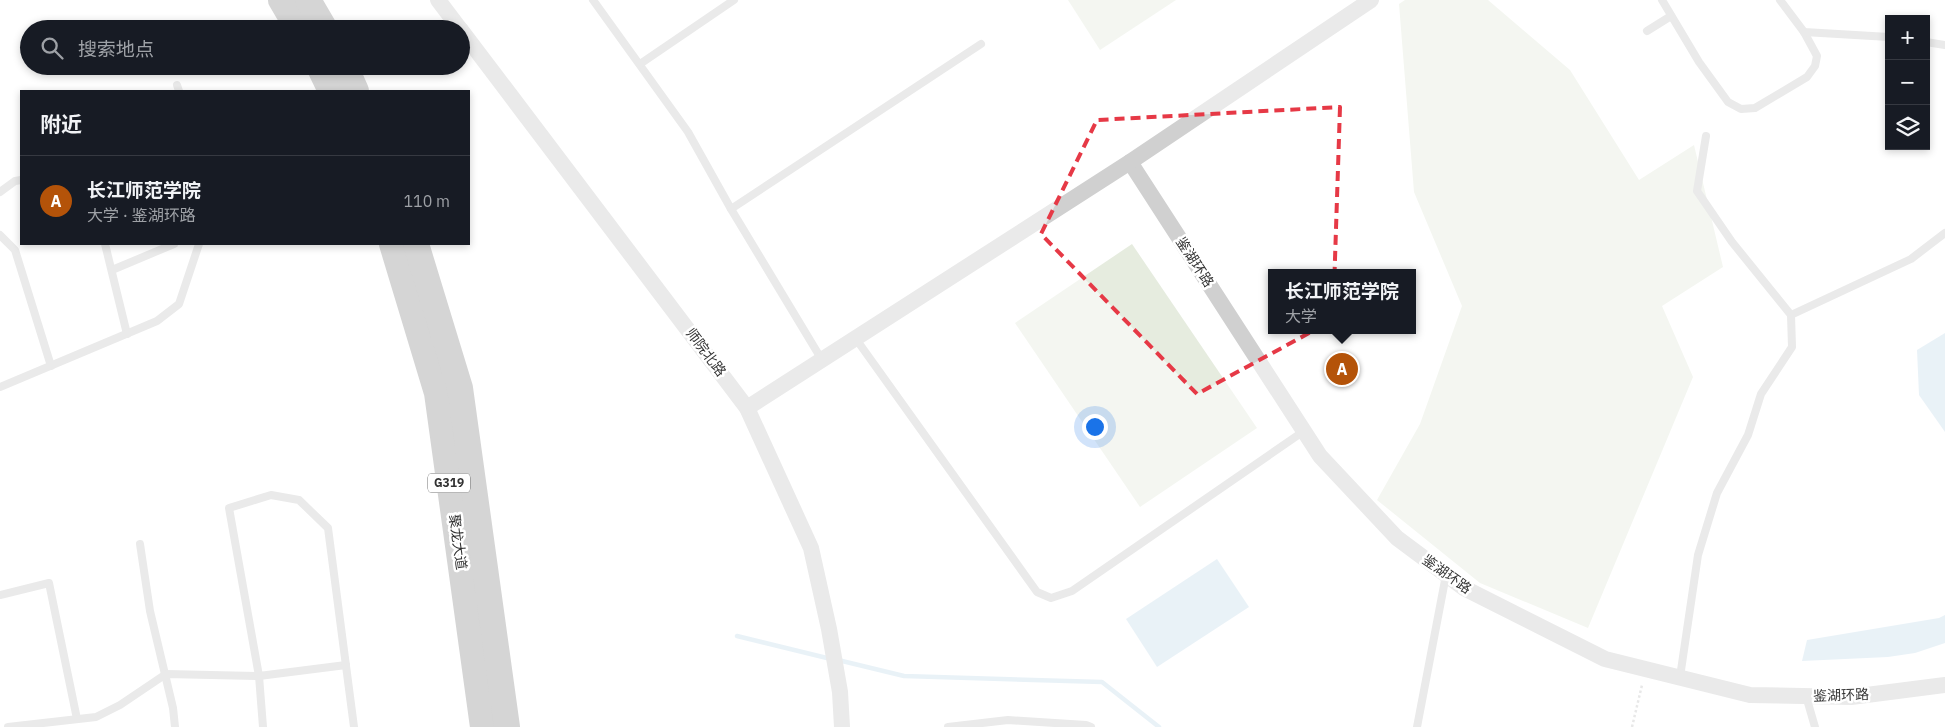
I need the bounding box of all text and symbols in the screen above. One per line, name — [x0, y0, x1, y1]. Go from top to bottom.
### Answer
map controls — [1885, 15, 1930, 150]
button: + — [1885, 15, 1930, 60]
search box — [20, 20, 470, 75]
icon: search — [38, 34, 66, 62]
text: 搜索地点 — [78, 37, 154, 61]
button: − — [1885, 60, 1930, 105]
button: layers — [1885, 105, 1930, 150]
text: 附近 — [40, 110, 82, 138]
text: 长江师范学院 — [87, 178, 201, 202]
text: A — [51, 191, 61, 211]
text: 110 m — [403, 191, 450, 211]
text: 大学 · 鉴湖环路 — [87, 205, 196, 225]
street label: 鉴湖环路 — [1172, 234, 1218, 290]
popup — [1268, 269, 1416, 334]
text: 长江师范学院 — [1285, 279, 1399, 303]
text: 大学 — [1285, 306, 1317, 326]
street label: 师院北路 — [682, 324, 730, 380]
pin: A — [1326, 350, 1358, 388]
your location — [1082, 414, 1108, 440]
road number: G319 — [428, 473, 470, 492]
street label: 聚龙大道 — [445, 513, 471, 571]
street label: 鉴湖环路 — [1419, 551, 1475, 597]
street label: 鉴湖环路 — [1813, 685, 1869, 705]

